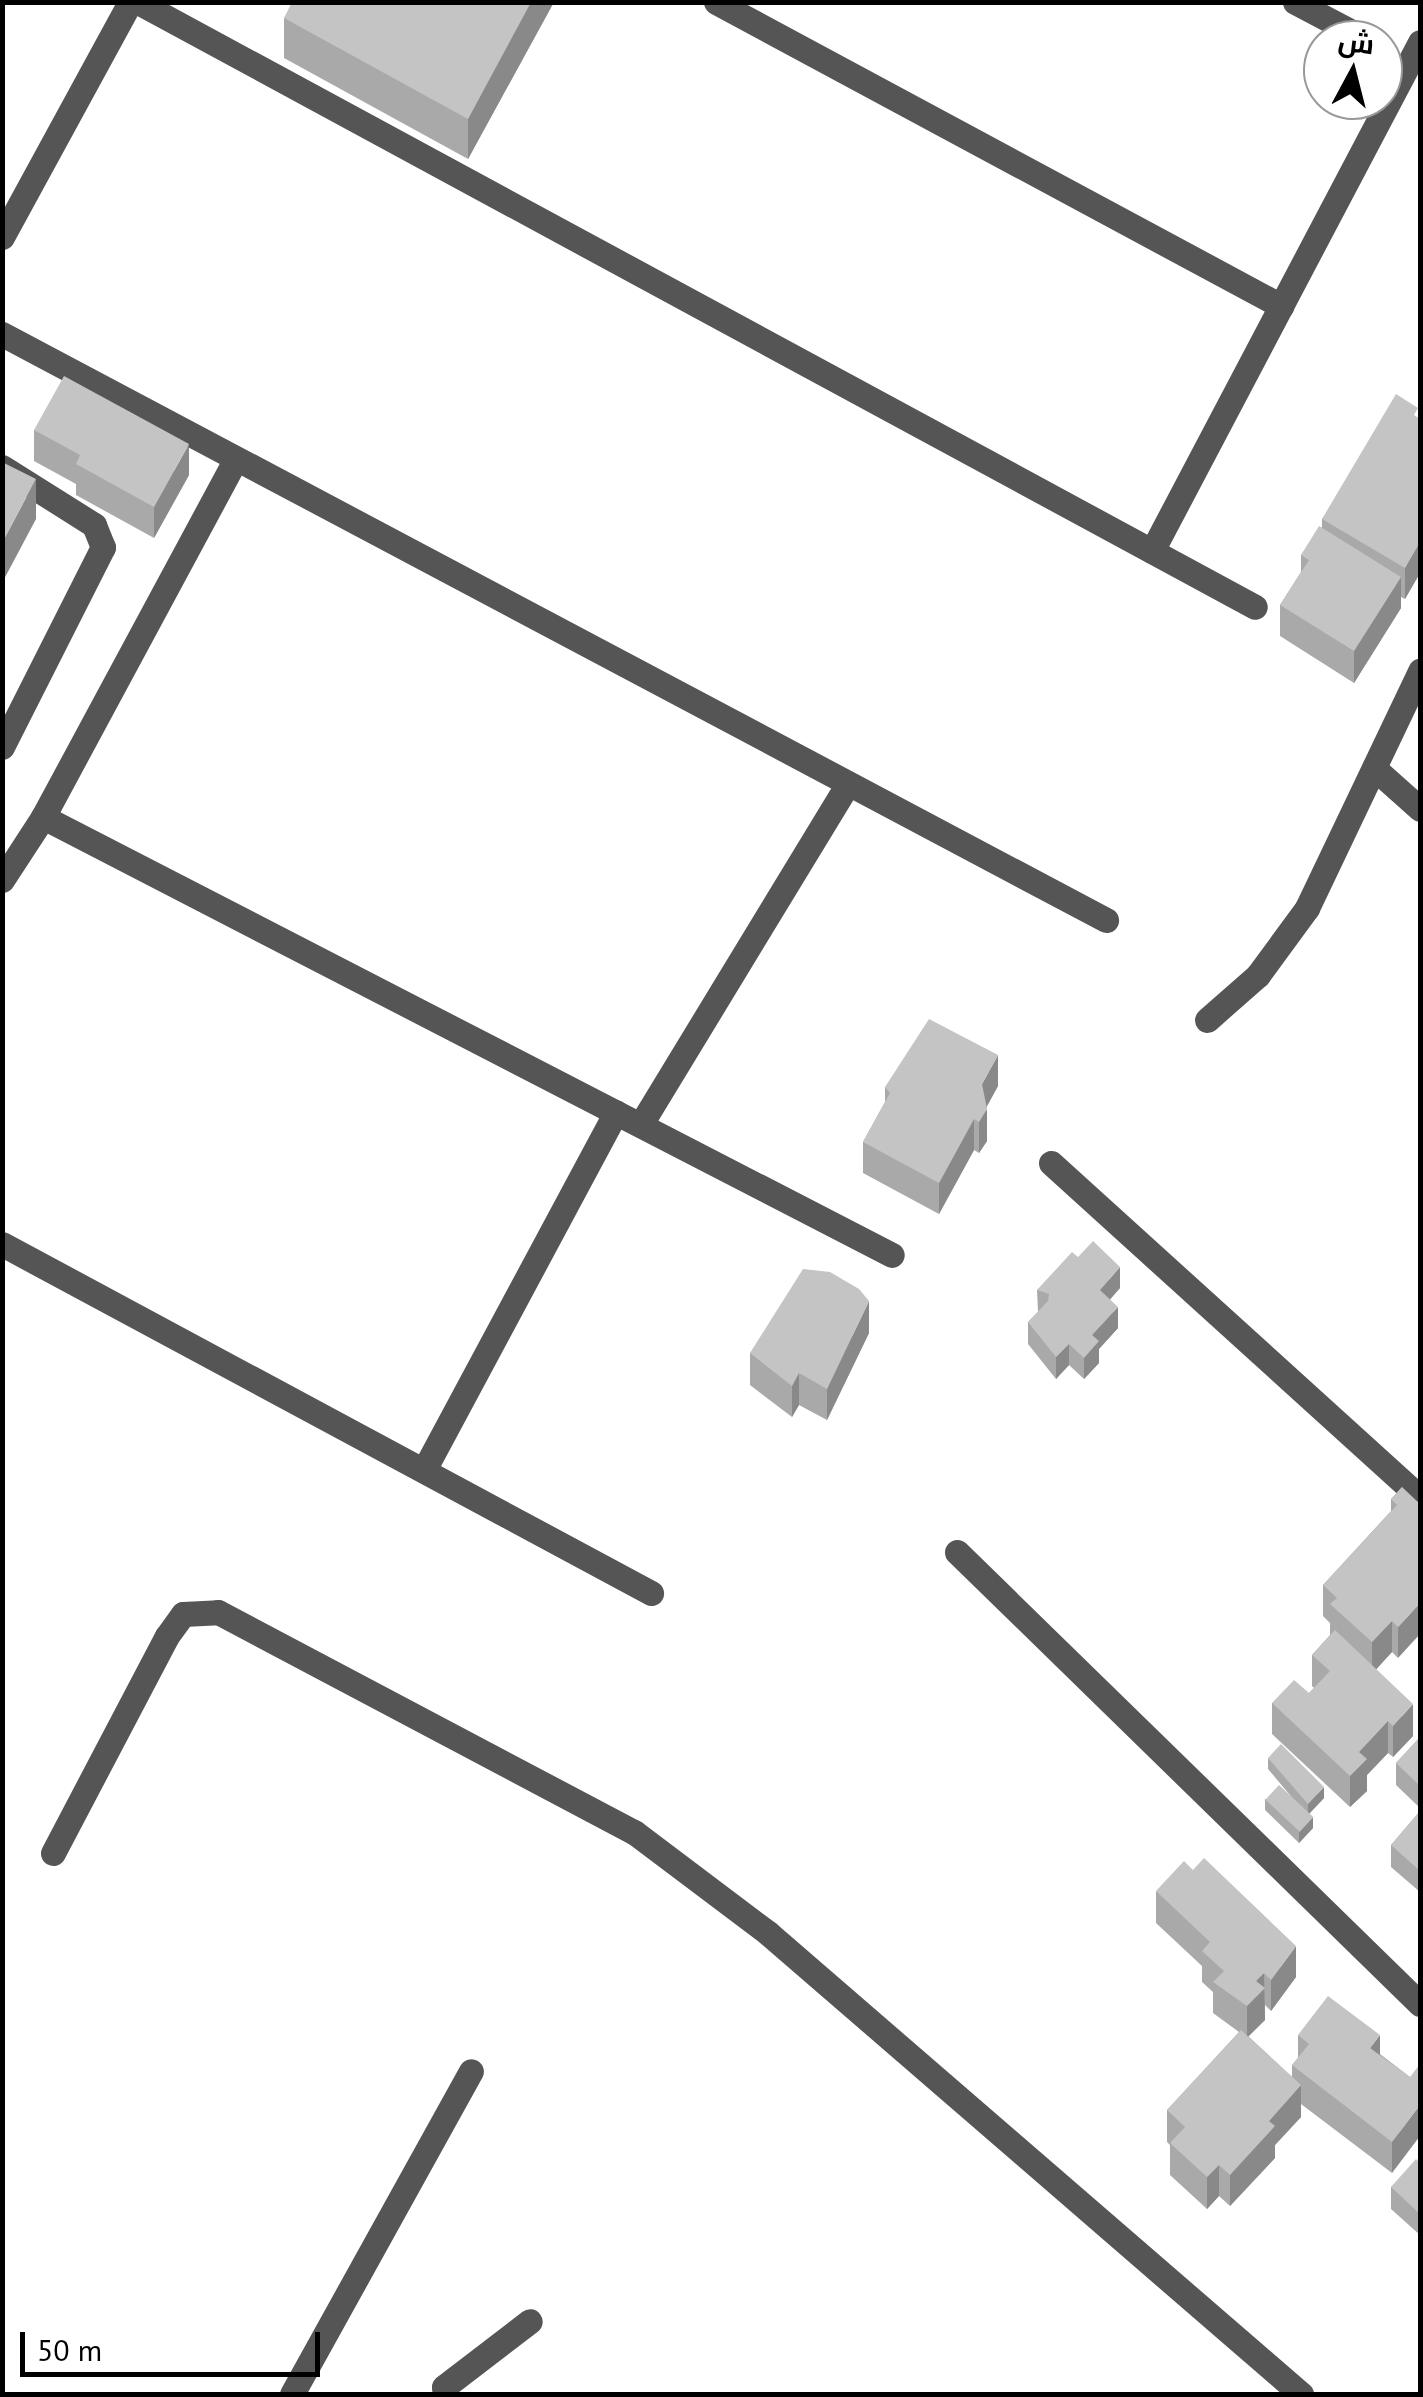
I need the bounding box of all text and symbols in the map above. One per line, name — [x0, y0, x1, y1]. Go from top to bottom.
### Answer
north arrow — [1303, 20, 1403, 120]
text: ش — [1336, 21, 1377, 62]
scale bar — [25, 2312, 325, 2374]
text: 50 m — [37, 2330, 102, 2369]

